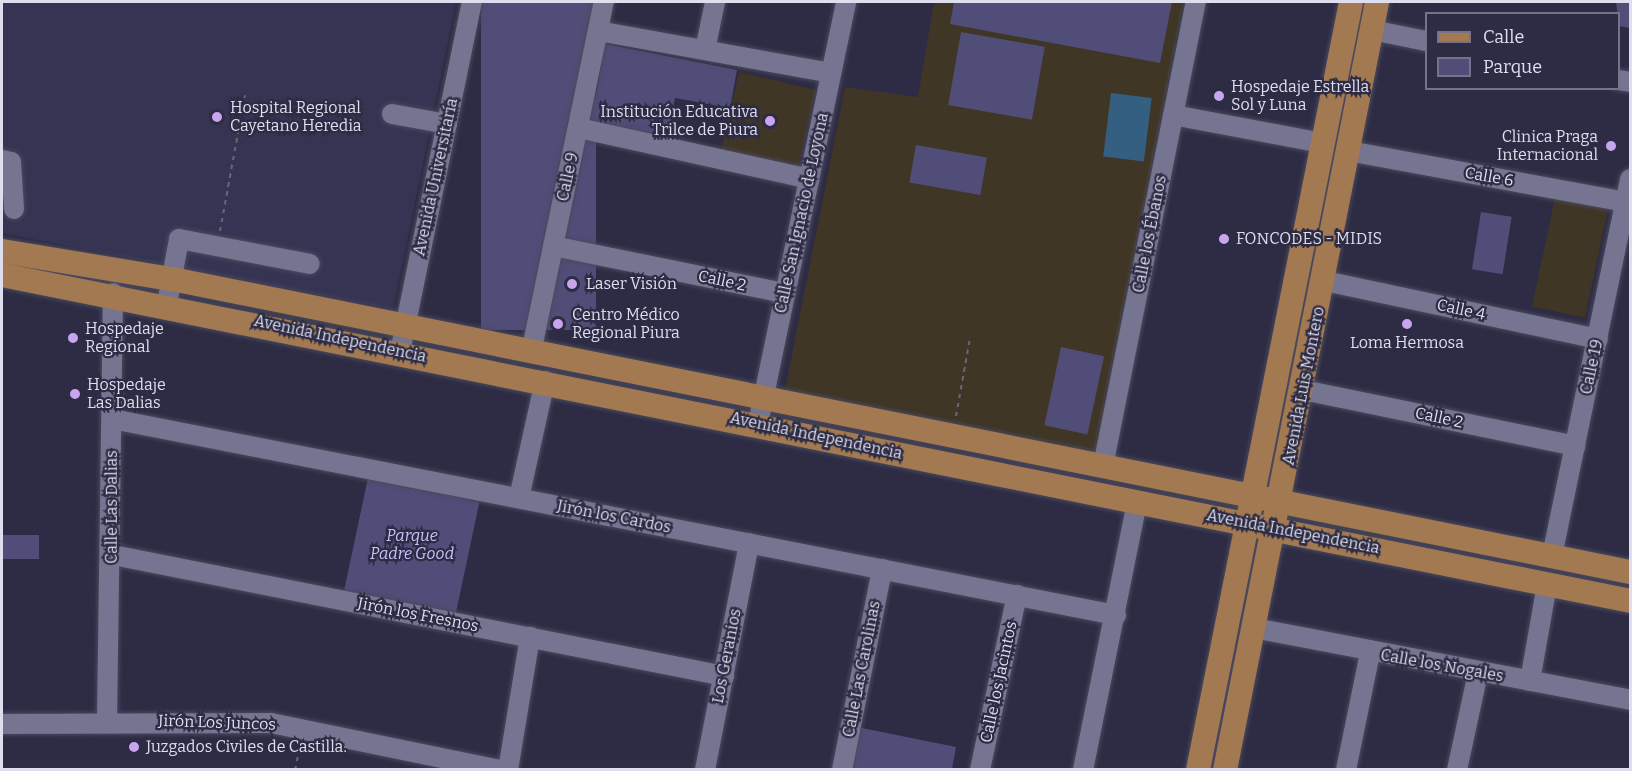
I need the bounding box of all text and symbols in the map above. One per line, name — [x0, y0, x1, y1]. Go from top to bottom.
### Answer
legend — [1425, 12, 1620, 90]
text: Calle — [1483, 26, 1524, 48]
text: Parque — [1483, 56, 1542, 78]
place label: Hospedaje Estrella Sol y Luna — [1231, 77, 1369, 115]
marker: Hospedaje Estrella Sol y Luna — [1212, 89, 1226, 103]
street label: Avenida Universitaría — [410, 96, 462, 258]
place label: Hospital Regional Cayetano Heredia — [230, 98, 362, 136]
place label: Institución Educativa Trilce de Piura — [600, 102, 758, 140]
marker: Hospital Regional Cayetano Heredia — [208, 108, 226, 126]
street label: Calle San Ignacio de Loyona — [771, 111, 833, 315]
marker: Institución Educativa Trilce de Piura — [763, 114, 777, 128]
place label: Clinica Praga Internacional — [1497, 127, 1598, 165]
marker: Clinica Praga Internacional — [1602, 137, 1620, 155]
street label: Calle 9 — [553, 151, 583, 203]
street label: Calle 6 — [1463, 163, 1515, 191]
street label: Calle los Ébanos — [1129, 174, 1171, 294]
place label: FONCODES - MIDIS — [1236, 229, 1382, 249]
marker: FONCODES - MIDIS — [1217, 232, 1231, 246]
street label: Calle 2 — [696, 267, 748, 295]
place label: Laser Visión — [586, 274, 677, 294]
marker: Laser Visión — [563, 275, 581, 293]
street label: Calle 4 — [1435, 295, 1487, 325]
place label: Centro Médico Regional Piura — [572, 305, 680, 343]
street label: Avenida Luis Montero — [1279, 305, 1329, 467]
street label: Avenida Independencia — [252, 311, 428, 367]
marker: Centro Médico Regional Piura — [549, 315, 567, 333]
marker: Loma Hermosa — [1400, 317, 1414, 331]
place label: Hospedaje Regional — [85, 319, 164, 357]
marker: Hospedaje Regional — [66, 331, 80, 345]
place label: Loma Hermosa — [1350, 333, 1464, 353]
street label: Calle 19 — [1577, 338, 1607, 396]
place label: Hospedaje Las Dalias — [87, 375, 166, 413]
marker: Hospedaje Las Dalias — [68, 387, 82, 401]
street label: Calle 2 — [1413, 404, 1465, 432]
street label: Avenida Independencia — [728, 408, 904, 464]
street label: Calle Las Dalias — [102, 450, 122, 564]
street label: Jirón los Cardos — [555, 497, 673, 537]
street label: Avenida Independencia — [1205, 506, 1381, 558]
park label: Parque Padre Good — [370, 526, 454, 564]
street label: Jirón los Fresnos — [356, 594, 480, 636]
street label: Calle Las Carolinas — [839, 599, 885, 739]
street label: Los Geranios — [708, 607, 746, 705]
street label: Calle los Jacintos — [977, 620, 1021, 744]
street label: Calle los Nogales — [1379, 646, 1505, 686]
street label: Jirón Los Juncos — [158, 711, 276, 735]
place label: Juzgados Civiles de Castilla. — [146, 737, 347, 757]
marker: Juzgados Civiles de Castilla. — [127, 740, 141, 754]

